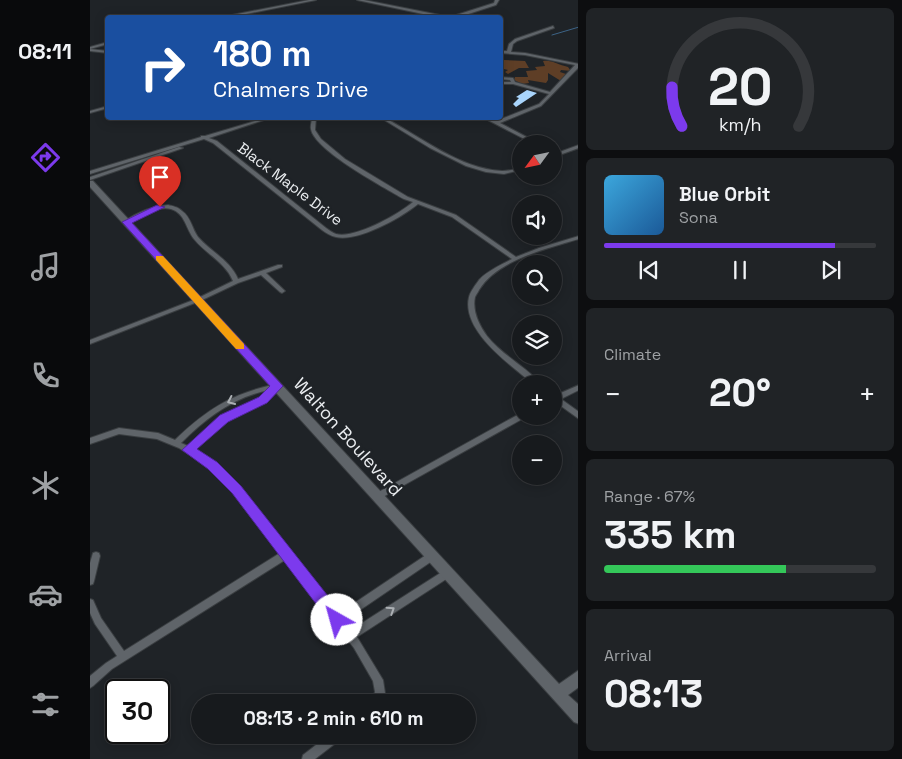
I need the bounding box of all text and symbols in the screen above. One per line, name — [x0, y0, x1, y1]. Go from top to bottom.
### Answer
text: 180 m — [213, 32, 311, 76]
icon: right — [130, 35, 195, 100]
text: 08:11 — [18, 37, 72, 65]
text: 20 — [708, 54, 772, 120]
text: Chalmers Drive — [213, 75, 369, 103]
text: km/h — [719, 113, 761, 136]
north arrow — [512, 135, 562, 185]
map controls — [512, 135, 562, 485]
street label: Black Maple Drive — [234, 138, 347, 229]
icon: directions — [28, 140, 63, 175]
pin — [139, 156, 181, 207]
icon: arrive — [146, 163, 174, 191]
text: Blue Orbit — [679, 182, 770, 207]
button: sound — [512, 195, 562, 245]
text: Sona — [679, 207, 718, 228]
icon: music — [28, 249, 63, 284]
button: search — [512, 255, 562, 305]
icon: previous — [635, 256, 663, 284]
icon: pause — [726, 256, 754, 284]
icon: next — [817, 256, 845, 284]
button: layers — [512, 315, 562, 365]
text: Climate — [604, 344, 661, 365]
icon: phone — [28, 358, 63, 393]
text: 20° — [709, 369, 771, 417]
street label: Walton Boulevard — [289, 373, 408, 501]
button: + — [512, 375, 562, 425]
text: − — [604, 376, 621, 412]
text: + — [859, 376, 876, 412]
one-way arrow — [227, 394, 236, 405]
button: − — [512, 435, 562, 485]
icon: climate — [28, 468, 63, 503]
text: Range · 67% — [604, 486, 695, 507]
text: 335 km — [604, 511, 737, 559]
icon: car — [28, 577, 63, 612]
position arrow — [310, 593, 362, 645]
one-way arrow — [385, 607, 394, 616]
text: Arrival — [604, 645, 652, 666]
text: 08:13 — [604, 670, 703, 718]
speed limit sign: 30 — [105, 679, 170, 744]
icon: filters — [28, 687, 63, 722]
text: 08:13 · 2 min · 610 m — [244, 706, 423, 731]

